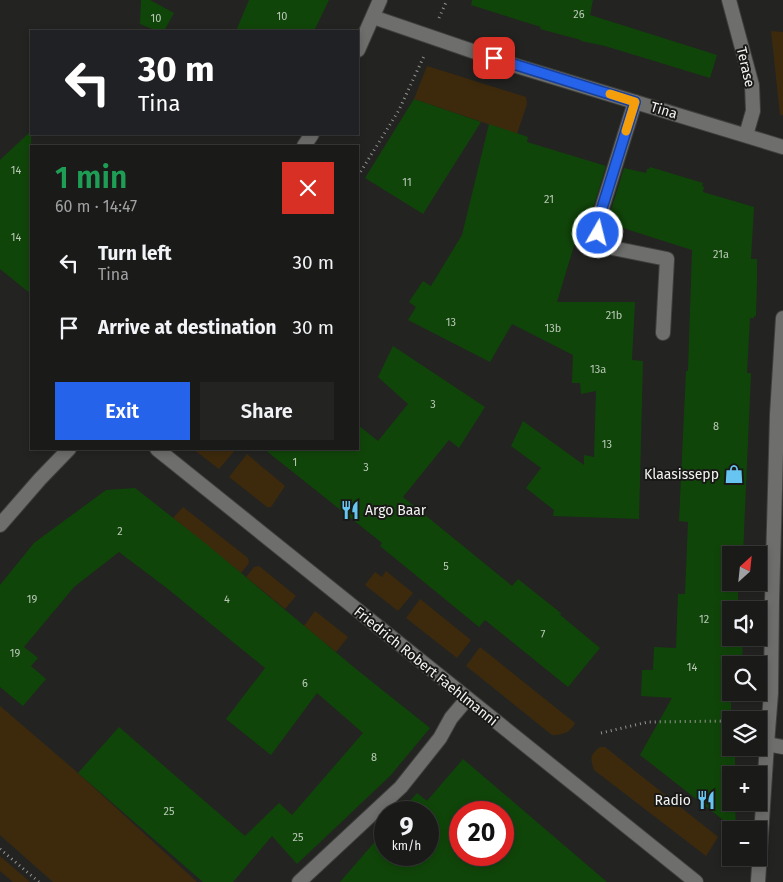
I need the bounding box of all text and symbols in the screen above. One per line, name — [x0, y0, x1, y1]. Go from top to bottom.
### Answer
house number: 26 — [573, 8, 585, 21]
house number: 10 — [277, 10, 287, 23]
house number: 10 — [151, 12, 161, 25]
pin — [473, 37, 515, 79]
icon: arrive — [480, 44, 508, 72]
street label: Terase — [733, 45, 758, 89]
text: 30 m — [138, 48, 215, 90]
icon: left — [55, 50, 120, 115]
text: Tina — [138, 90, 180, 117]
street label: Tina — [648, 98, 679, 123]
text: 1 min — [55, 160, 127, 196]
button: close — [282, 162, 334, 214]
house number: 14 — [11, 164, 21, 177]
house number: 11 — [402, 176, 412, 189]
house number: 21 — [544, 193, 554, 206]
text: 60 m · 14:47 — [55, 197, 137, 216]
position arrow — [571, 206, 623, 258]
house number: 14 — [11, 231, 21, 244]
text: Turn left — [98, 242, 172, 265]
house number: 21a — [713, 248, 729, 261]
icon: left — [55, 249, 83, 277]
text: 30 m — [293, 251, 334, 274]
text: Tina — [98, 265, 129, 284]
house number: 21b — [606, 309, 622, 322]
icon: arrive — [55, 314, 83, 342]
text: Arrive at destination — [98, 316, 277, 339]
text: 30 m — [293, 316, 334, 339]
house number: 13 — [446, 316, 456, 329]
house number: 13b — [545, 322, 561, 335]
house number: 13a — [590, 363, 606, 376]
button: Exit — [55, 382, 190, 440]
button: Share — [200, 382, 334, 440]
house number: 3 — [430, 398, 436, 411]
house number: 8 — [713, 420, 719, 433]
house number: 13 — [602, 438, 612, 451]
house number: 1 — [293, 456, 297, 469]
house number: 3 — [363, 461, 369, 474]
shop icon: Klaasissepp — [723, 463, 745, 485]
place label: Klaasissepp — [644, 466, 719, 483]
restaurant icon: Argo Baar — [339, 499, 361, 521]
place label: Argo Baar — [365, 502, 427, 519]
house number: 2 — [117, 525, 123, 538]
north arrow — [722, 546, 768, 591]
map controls — [722, 546, 767, 866]
house number: 5 — [443, 560, 449, 573]
house number: 19 — [27, 593, 37, 606]
house number: 4 — [224, 593, 230, 606]
button: sound — [722, 601, 767, 646]
street label: Friedrich Robert Faehlmanni — [350, 603, 501, 730]
house number: 12 — [699, 613, 709, 626]
house number: 7 — [541, 628, 546, 641]
house number: 19 — [10, 647, 20, 660]
button: search — [722, 656, 767, 701]
house number: 14 — [687, 661, 697, 674]
house number: 6 — [302, 677, 308, 690]
button: layers — [722, 711, 767, 756]
house number: 8 — [371, 751, 377, 764]
button: + — [722, 766, 767, 811]
restaurant icon: Radio — [695, 789, 717, 811]
place label: Radio — [655, 792, 691, 809]
speed limit sign: 20 — [449, 801, 514, 866]
house number: 25 — [164, 805, 175, 818]
text: 9 — [399, 812, 414, 842]
button: − — [722, 821, 767, 866]
house number: 25 — [293, 831, 304, 844]
text: km/h — [392, 839, 421, 853]

